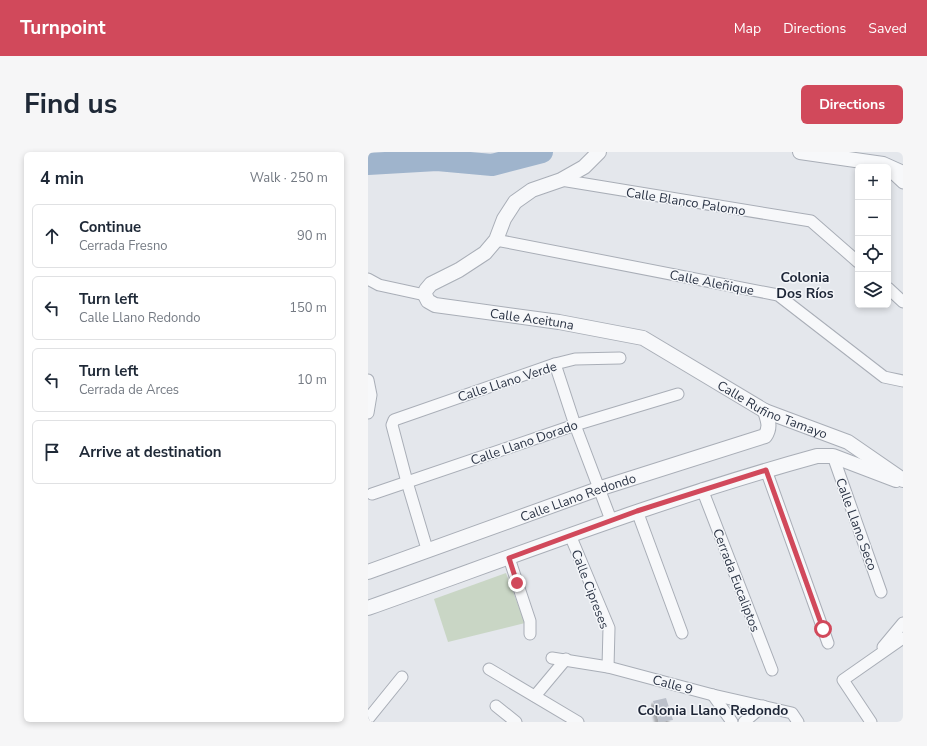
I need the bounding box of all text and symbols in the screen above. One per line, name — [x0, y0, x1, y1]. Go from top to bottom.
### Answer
text: Turnpoint — [20, 15, 106, 41]
text: Map — [734, 19, 761, 38]
text: Directions — [783, 19, 846, 38]
text: Saved — [868, 19, 907, 38]
text: Find us — [24, 85, 118, 123]
button: Directions — [801, 85, 903, 124]
map controls — [855, 164, 891, 308]
button: + — [855, 164, 891, 200]
text: 4 min — [40, 167, 84, 190]
text: Walk · 250 m — [250, 169, 328, 187]
street label: Calle Blanco Palomo — [625, 184, 747, 220]
button: − — [855, 200, 891, 236]
text: Continue — [79, 217, 141, 237]
icon: ahead — [41, 225, 63, 247]
text: 90 m — [297, 227, 327, 245]
button: locate — [855, 236, 891, 272]
text: Cerrada Fresno — [79, 237, 168, 255]
street label: Calle Aleñique — [668, 266, 756, 300]
district label: Colonia Dos Ríos — [776, 268, 834, 303]
button: layers — [855, 272, 891, 308]
text: Turn left — [79, 289, 138, 309]
icon: left — [41, 297, 63, 319]
text: 150 m — [289, 299, 327, 317]
street label: Calle Aceituna — [489, 305, 576, 335]
text: Calle Llano Redondo — [79, 309, 201, 327]
street label: Calle Llano Verde — [455, 357, 559, 406]
text: Turn left — [79, 361, 138, 381]
icon: left — [41, 369, 63, 391]
text: 10 m — [297, 371, 327, 389]
street label: Calle Rufino Tamayo — [714, 376, 830, 444]
text: Cerrada de Arces — [79, 381, 179, 399]
street label: Calle Llano Dorado — [468, 416, 580, 470]
icon: arrive — [41, 441, 63, 463]
text: Arrive at destination — [79, 442, 222, 462]
street label: Calle Llano Redondo — [518, 469, 639, 526]
street label: Calle Llano Seco — [831, 476, 881, 573]
street label: Cerrada Eucaliptos — [708, 526, 764, 635]
street label: Calle Cipreses — [567, 547, 613, 632]
route end — [508, 574, 526, 592]
route start — [814, 620, 832, 638]
street label: Calle 9 — [651, 671, 695, 699]
district label: Colonia Llano Redondo — [638, 701, 788, 720]

